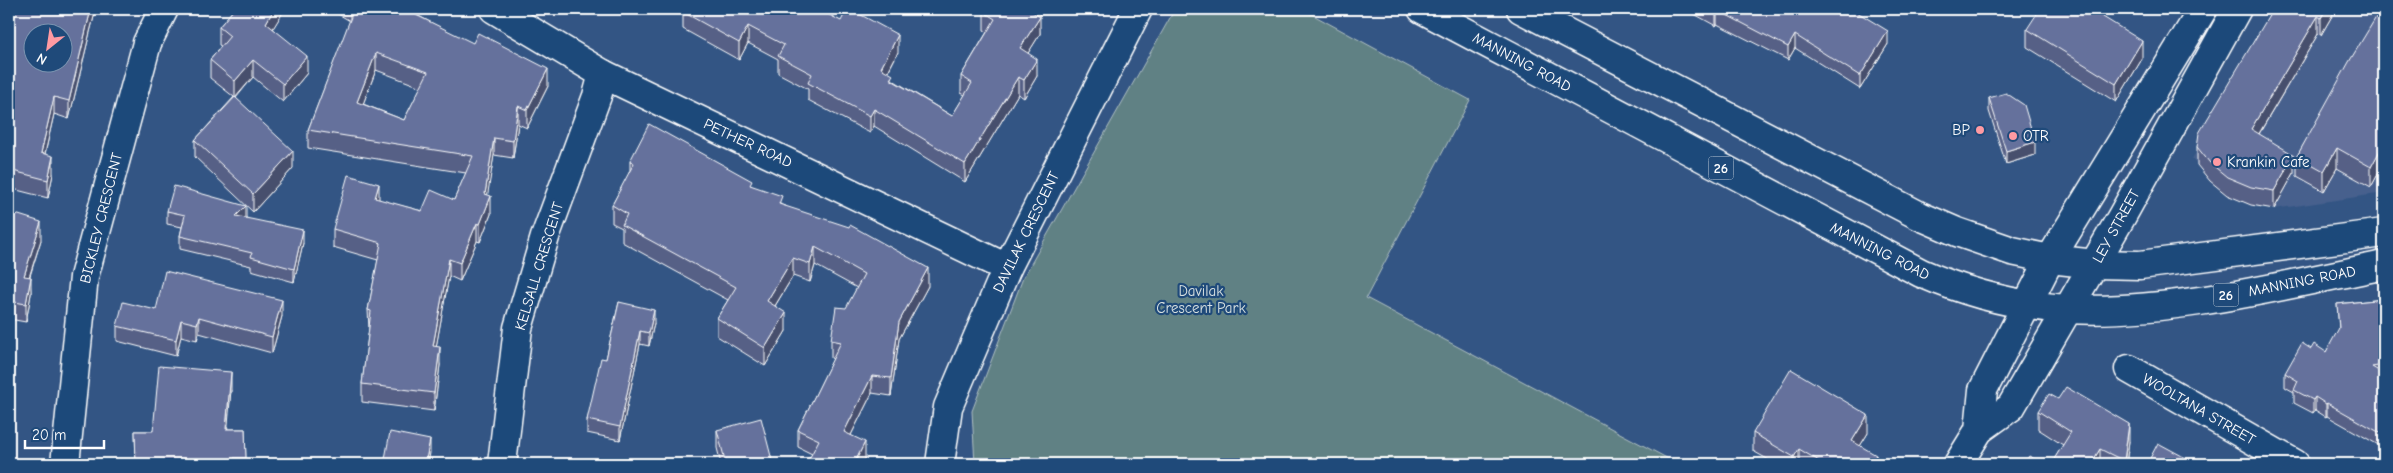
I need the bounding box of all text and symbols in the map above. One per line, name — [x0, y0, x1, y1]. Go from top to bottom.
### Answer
north arrow — [22, 22, 72, 72]
street label: MANNING ROAD — [1470, 28, 1574, 96]
text: N — [34, 49, 50, 68]
street label: PETHER ROAD — [701, 115, 795, 171]
place label: BP — [1952, 121, 1971, 139]
marker: BP — [1974, 124, 1986, 136]
place label: OTR — [2023, 127, 2049, 145]
marker: OTR — [2007, 130, 2019, 142]
street label: BICKLEY CRESCENT — [76, 151, 126, 285]
place label: Krankin Cafe — [2227, 153, 2310, 171]
road number: 26 — [1708, 156, 1734, 180]
marker: Krankin Cafe — [2211, 156, 2223, 168]
street label: DAVILAK CRESCENT — [989, 168, 1063, 295]
street label: LEY STREET — [2088, 186, 2144, 266]
street label: KELSALL CRESCENT — [511, 199, 567, 332]
street label: MANNING ROAD — [1827, 218, 1933, 284]
street label: MANNING ROAD — [2247, 262, 2357, 300]
park label: Davilak Crescent Park — [1156, 282, 1247, 317]
road number: 26 — [2214, 284, 2238, 306]
street label: WOOLTANA STREET — [2139, 369, 2259, 449]
scale bar — [25, 418, 104, 450]
text: 20 m — [32, 426, 66, 444]

